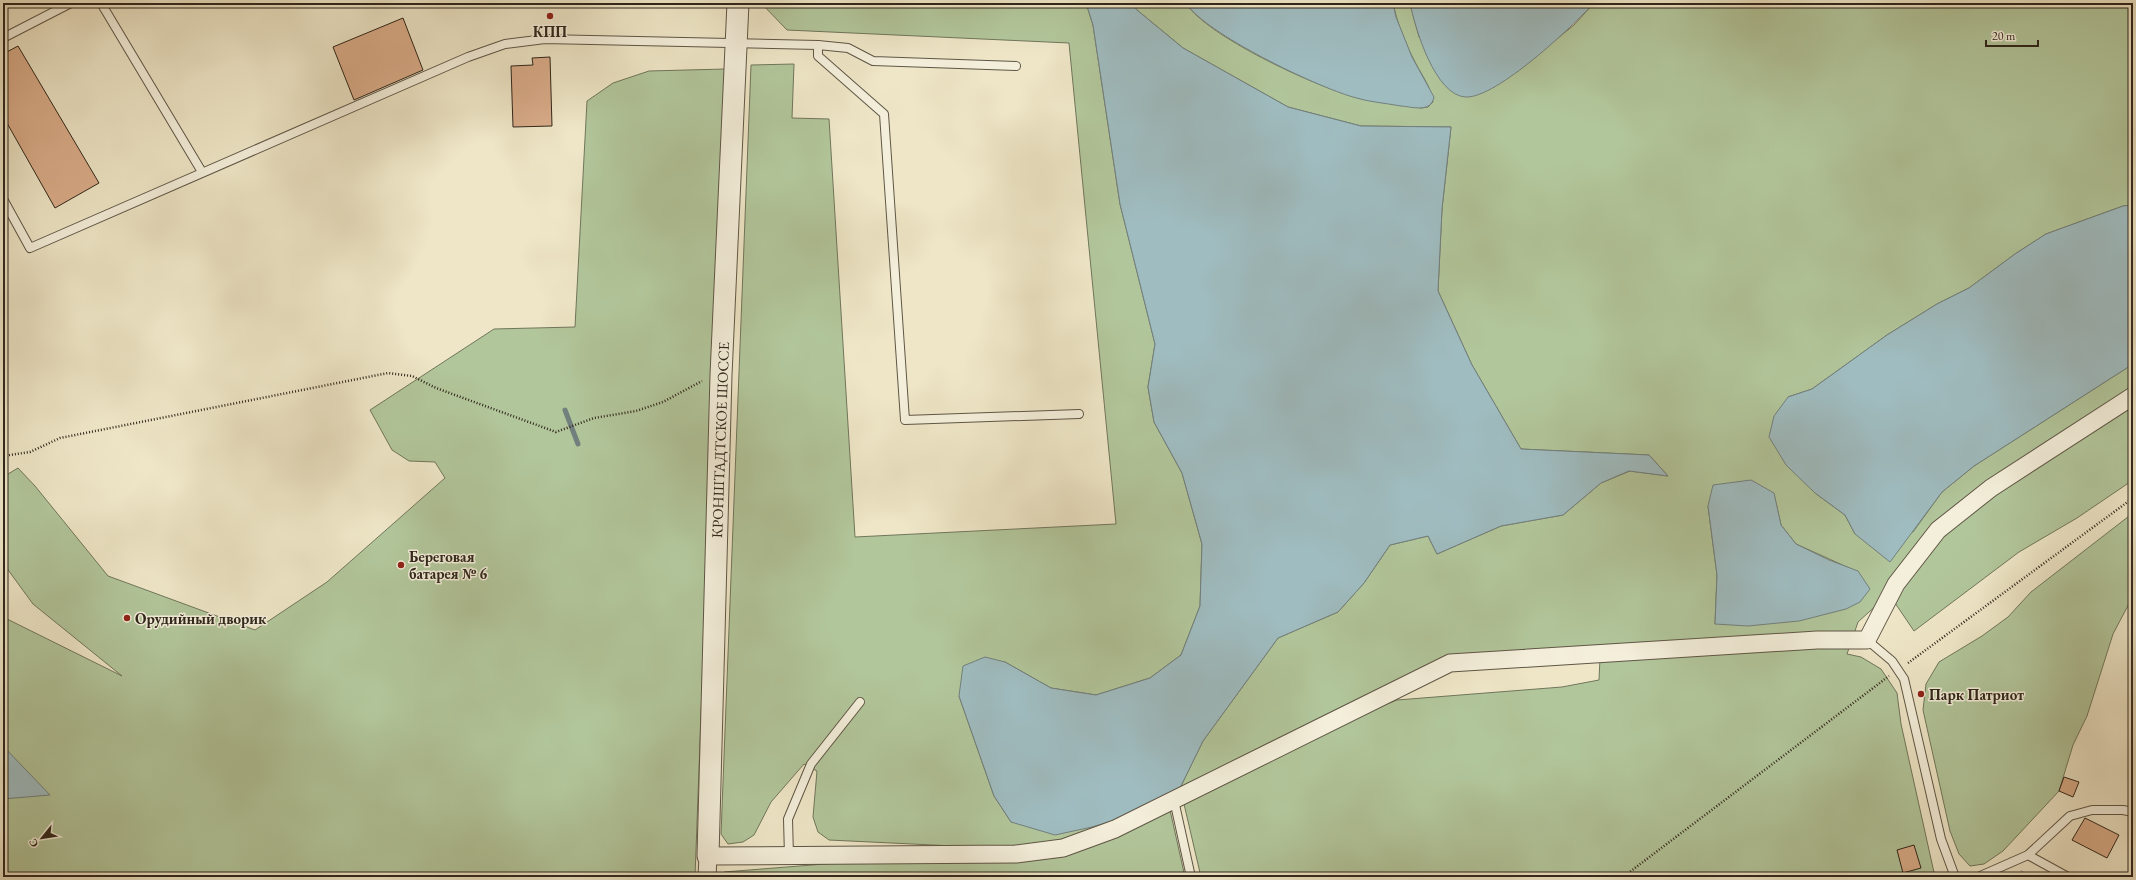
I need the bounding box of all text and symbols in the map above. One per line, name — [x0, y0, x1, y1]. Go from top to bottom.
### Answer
marker: КПП — [545, 11, 555, 21]
place label: КПП — [533, 22, 567, 41]
scale bar — [1986, 22, 2038, 48]
text: 20 m — [1992, 28, 2016, 44]
street label: КРОНШТАДТСКОЕ ШОССЕ — [707, 341, 733, 538]
place label: Береговая батарея № 6 — [409, 547, 487, 583]
marker: Береговая батарея № 6 — [396, 560, 406, 570]
place label: Орудийный дворик — [135, 609, 267, 628]
marker: Орудийный дворик — [122, 613, 132, 623]
place label: Парк Патриот — [1929, 685, 2024, 704]
marker: Парк Патриот — [1916, 689, 1926, 699]
north arrow — [22, 818, 62, 858]
text: С — [25, 836, 41, 850]

